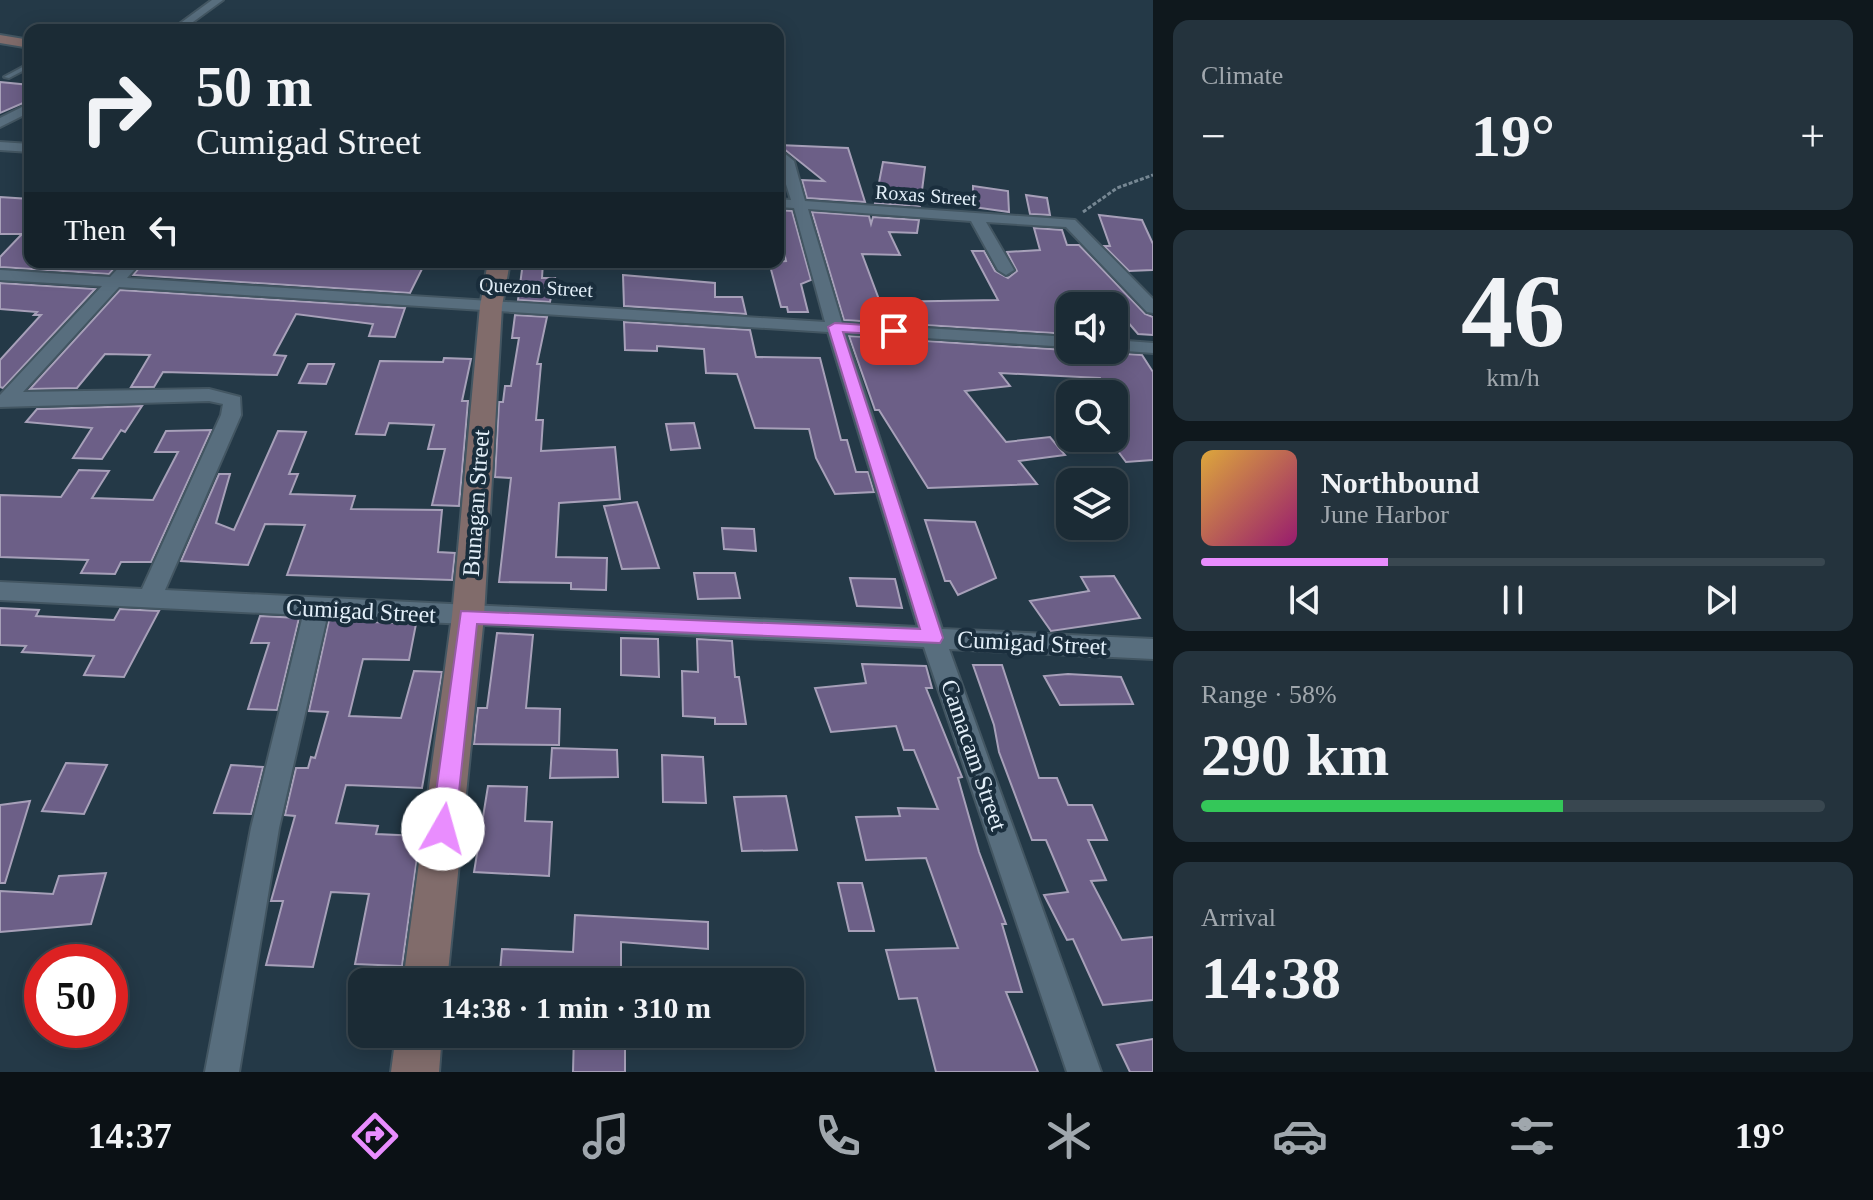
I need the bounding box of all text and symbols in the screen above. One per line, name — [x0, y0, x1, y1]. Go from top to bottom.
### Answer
icon: right — [64, 56, 168, 160]
text: 50 m — [196, 56, 313, 118]
text: Climate — [1201, 61, 1283, 90]
text: 19° — [1471, 103, 1555, 169]
text: − — [1201, 112, 1226, 161]
text: + — [1800, 112, 1825, 161]
text: Cumigad Street — [196, 122, 421, 162]
street label: Roxas Street — [875, 180, 978, 210]
icon: left — [142, 208, 186, 252]
text: Then — [64, 213, 126, 246]
text: 46 — [1461, 253, 1565, 368]
street label: Quezon Street — [479, 273, 594, 301]
map controls — [1056, 292, 1128, 540]
button: sound — [1056, 292, 1128, 364]
pin — [860, 297, 928, 365]
icon: arrive — [872, 309, 916, 353]
text: km/h — [1486, 363, 1540, 392]
button: search — [1056, 380, 1128, 452]
street label: Bunagan Street — [458, 428, 494, 577]
text: Northbound — [1321, 466, 1479, 499]
button: layers — [1056, 468, 1128, 540]
text: June Harbor — [1321, 500, 1449, 529]
icon: previous — [1283, 578, 1327, 622]
icon: pause — [1491, 578, 1535, 622]
icon: next — [1699, 578, 1743, 622]
street label: Cumigad Street — [285, 594, 437, 628]
street label: Cumigad Street — [956, 626, 1108, 660]
street label: Camacam Street — [936, 676, 1012, 834]
text: Range · 58% — [1201, 680, 1337, 709]
text: 290 km — [1201, 722, 1389, 788]
position arrow — [401, 787, 485, 871]
text: Arrival — [1201, 903, 1276, 932]
speed limit sign: 50 — [24, 944, 128, 1048]
text: 14:38 — [1201, 945, 1341, 1011]
text: 14:38 · 1 min · 310 m — [441, 991, 711, 1024]
icon: directions — [347, 1108, 403, 1164]
icon: music — [578, 1108, 634, 1164]
icon: phone — [810, 1108, 866, 1164]
icon: climate — [1041, 1108, 1097, 1164]
icon: car — [1272, 1108, 1328, 1164]
icon: filters — [1504, 1108, 1560, 1164]
text: 14:37 — [88, 1116, 172, 1156]
text: 19° — [1735, 1116, 1785, 1156]

